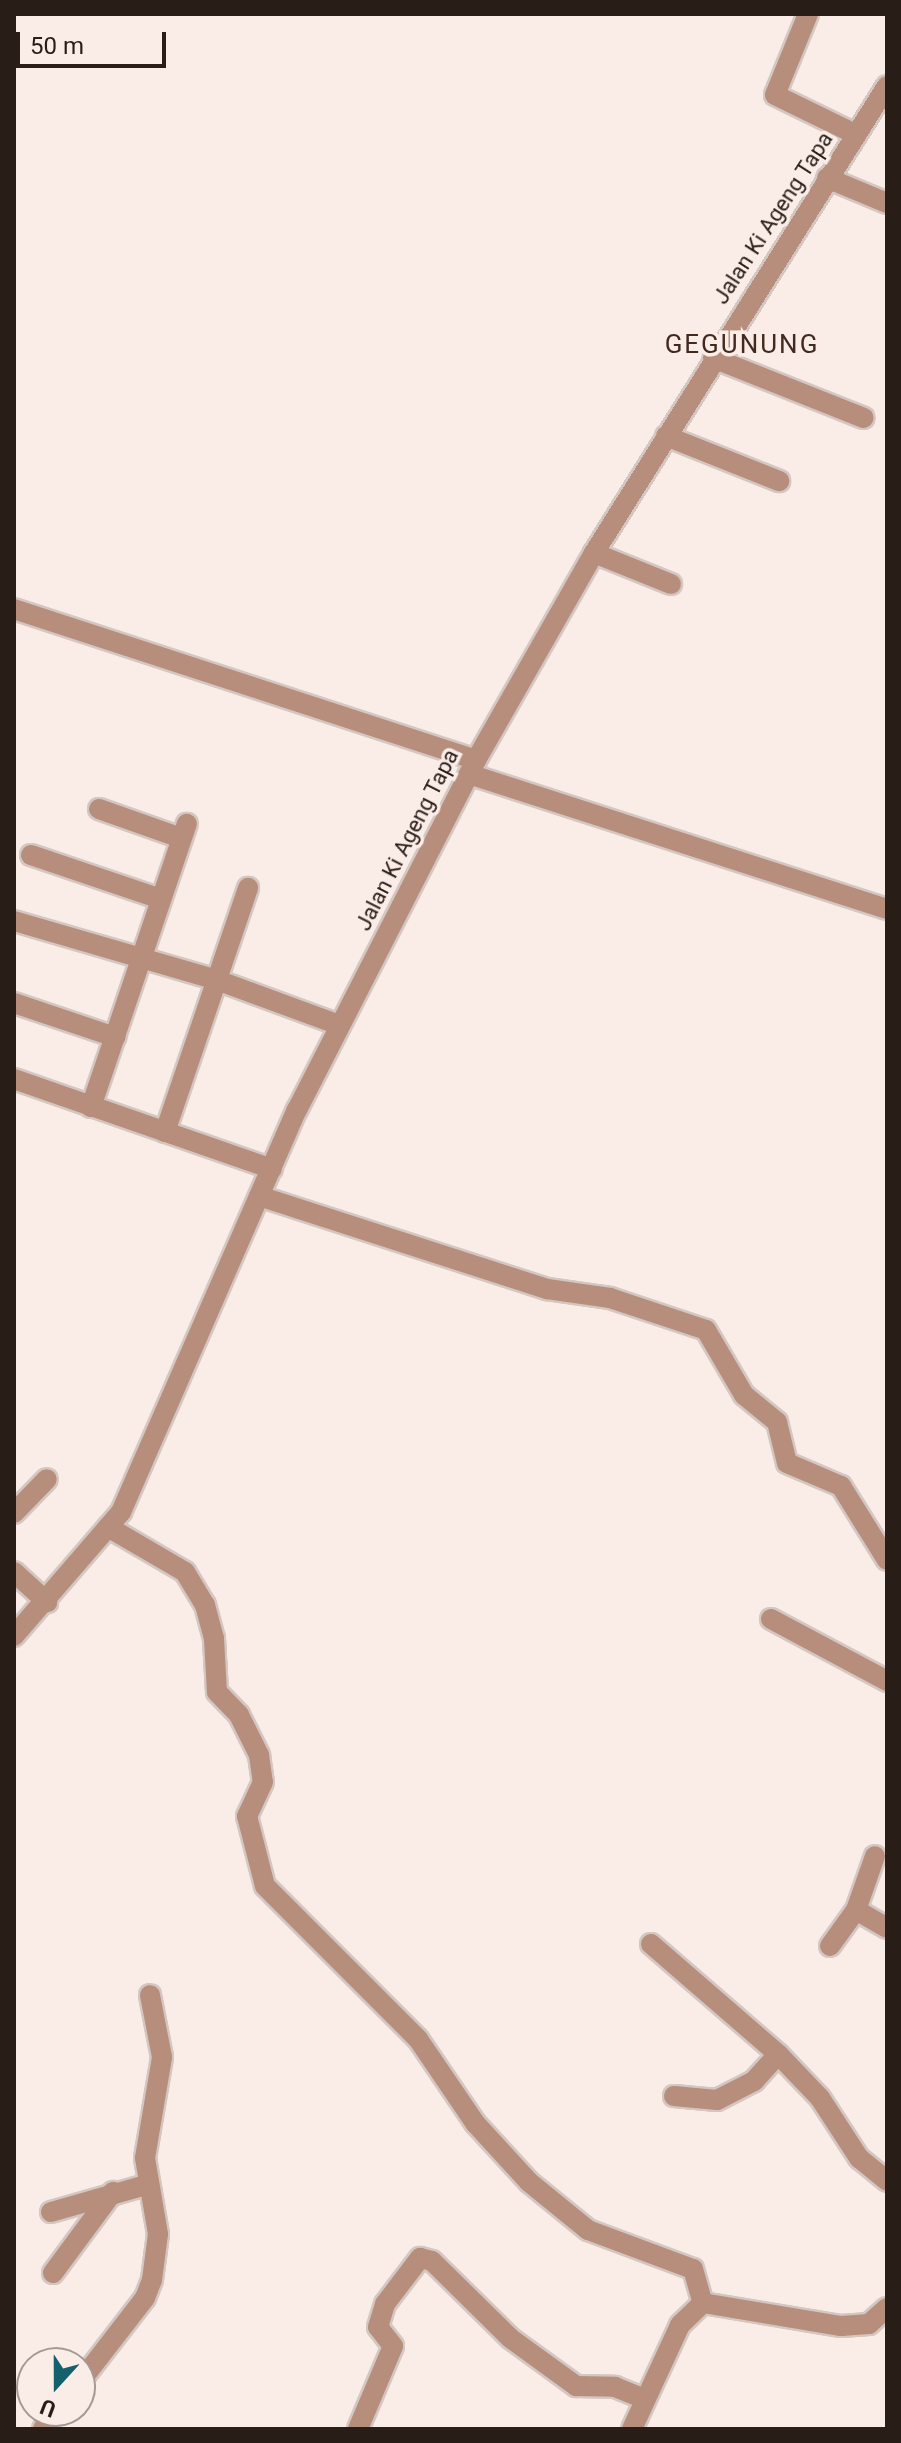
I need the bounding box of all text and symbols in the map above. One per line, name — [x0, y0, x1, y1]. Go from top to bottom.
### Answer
scale bar — [20, 16, 170, 66]
text: 50 m — [30, 32, 84, 60]
street label: Jalan Ki Ageng Tapa — [707, 127, 839, 309]
district label: GEGUNUNG — [665, 329, 819, 361]
street label: Jalan Ki Ageng Tapa — [350, 745, 464, 935]
north arrow — [16, 2347, 96, 2427]
text: U — [37, 2394, 59, 2422]

